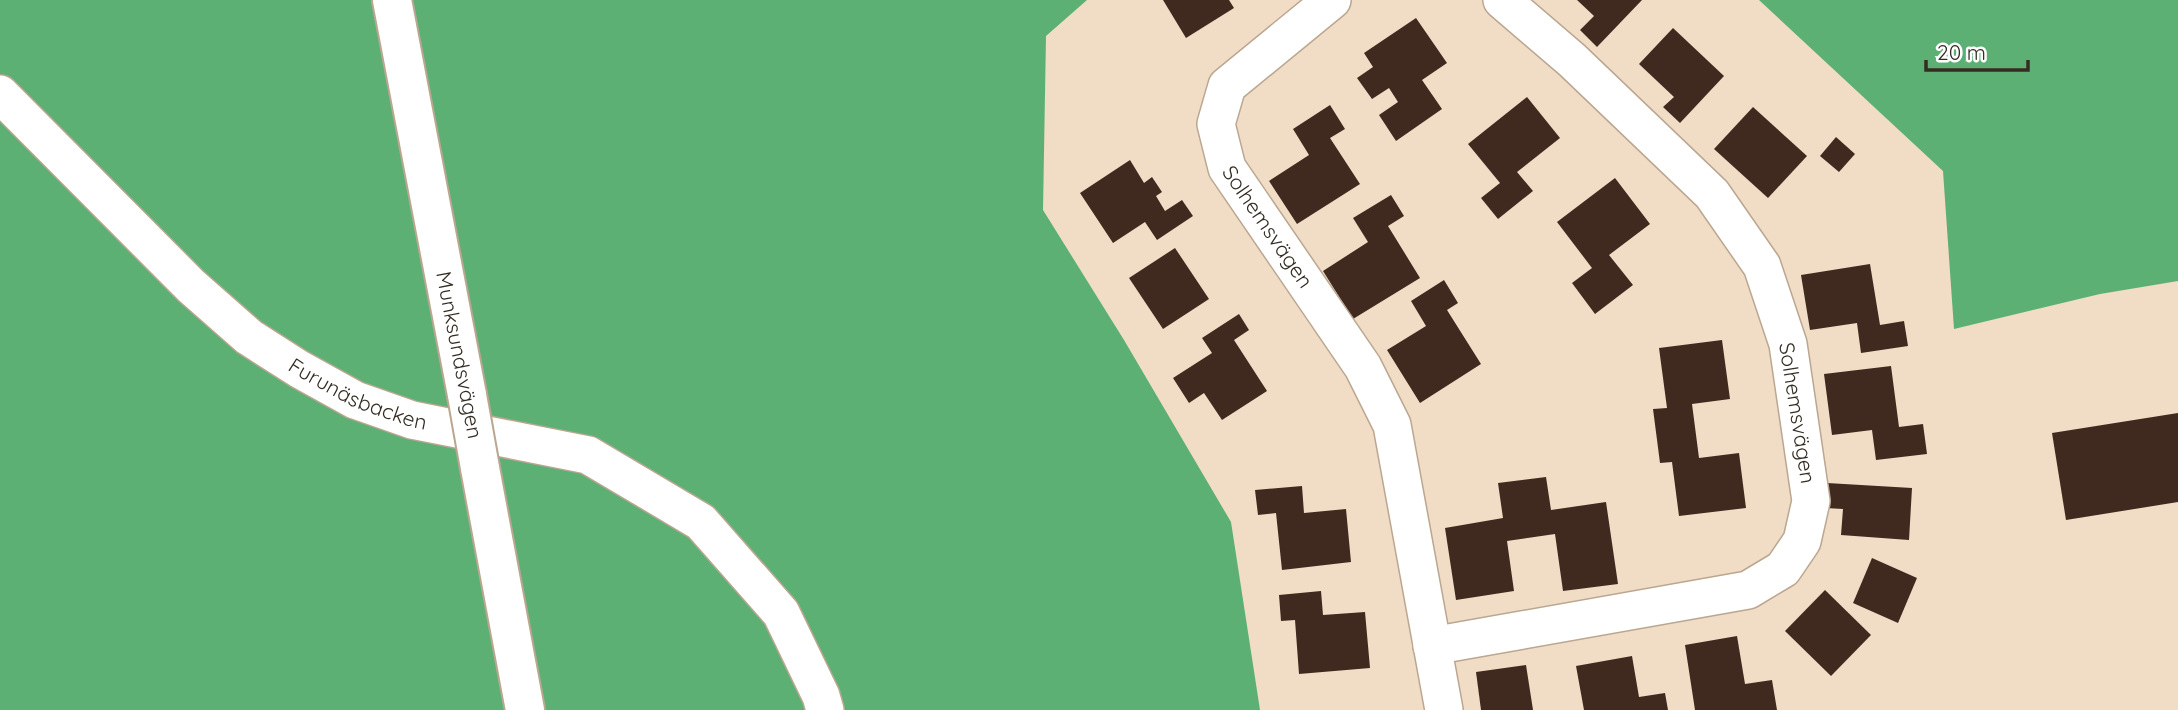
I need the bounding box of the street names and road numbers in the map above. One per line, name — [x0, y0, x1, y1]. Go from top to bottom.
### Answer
street label: Solhemsvägen — [1217, 160, 1319, 293]
street label: Munksundsvägen — [431, 269, 489, 441]
street label: Solhemsvägen — [1774, 340, 1822, 485]
street label: Furunäsbacken — [284, 352, 429, 435]

